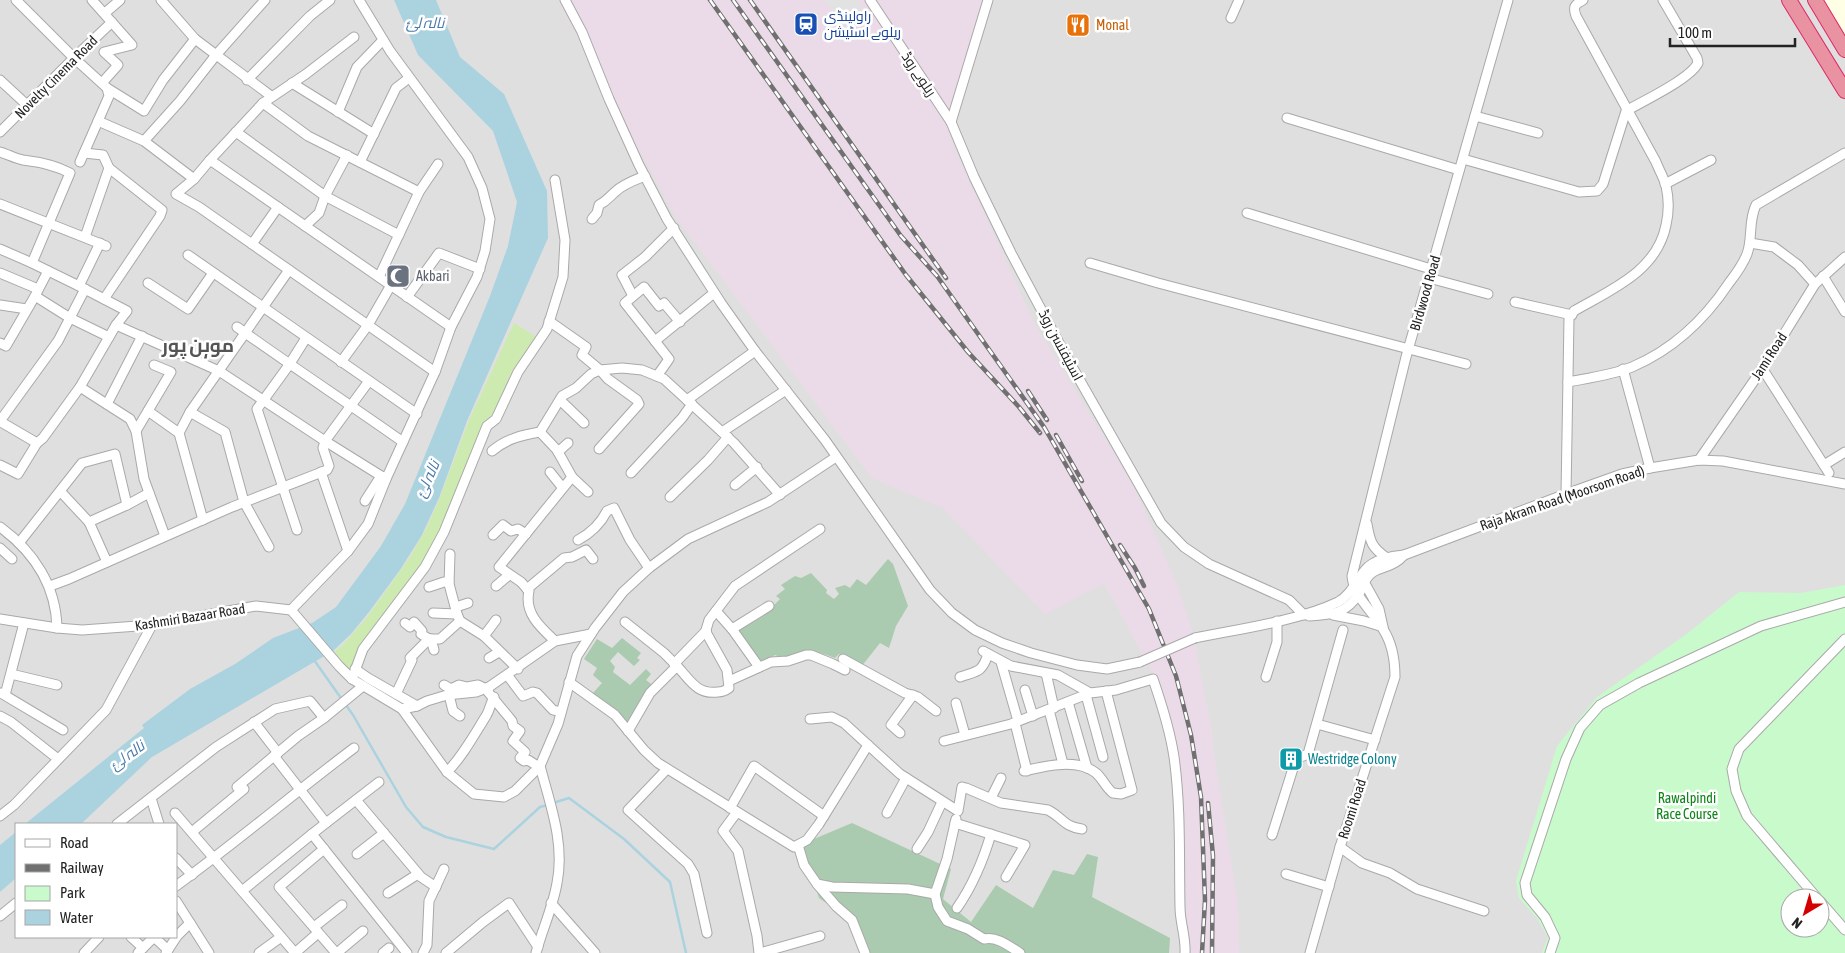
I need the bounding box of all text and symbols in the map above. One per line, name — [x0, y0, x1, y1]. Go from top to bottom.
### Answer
place label: راولپنڈی ریلوے اسٹیشن — [824, 8, 901, 40]
station icon: راولپنڈی ریلوے اسٹیشن — [793, 11, 819, 37]
restaurant icon: Monal — [1065, 12, 1091, 38]
water label: نالہ لئ — [406, 14, 446, 32]
scale bar — [1670, 15, 1795, 47]
place label: Monal — [1096, 17, 1129, 33]
text: 100 m — [1678, 24, 1712, 41]
street label: Novelty Cinema Road — [11, 32, 101, 122]
street label: ریلوے روڈ — [898, 49, 940, 99]
street label: BIrdwood Road — [1407, 253, 1443, 333]
mosque icon: Akbari — [385, 263, 411, 289]
place label: Akbari — [416, 268, 450, 284]
street label: اسٹیفنسن روڈ — [1036, 307, 1086, 383]
street label: Jami Road — [1748, 329, 1790, 383]
district label: موہن پور — [161, 334, 234, 359]
water label: نالہ لئ — [411, 456, 444, 500]
street label: Raja Akram Road (Moorsom Road) — [1478, 462, 1646, 534]
street label: Kashmiri Bazaar Road — [134, 600, 246, 634]
water label: نالہ لئ — [106, 736, 150, 774]
building icon: Westridge Colony — [1278, 746, 1304, 772]
place label: Westridge Colony — [1308, 751, 1397, 767]
street label: Roomi Road — [1335, 777, 1369, 841]
park label: Rawalpindi Race Course — [1656, 790, 1718, 822]
legend — [15, 823, 178, 938]
text: Road — [60, 834, 89, 851]
text: Railway — [60, 859, 104, 876]
text: Park — [60, 884, 85, 901]
north arrow — [1780, 888, 1830, 938]
text: Water — [60, 909, 93, 926]
text: N — [1789, 914, 1805, 932]

